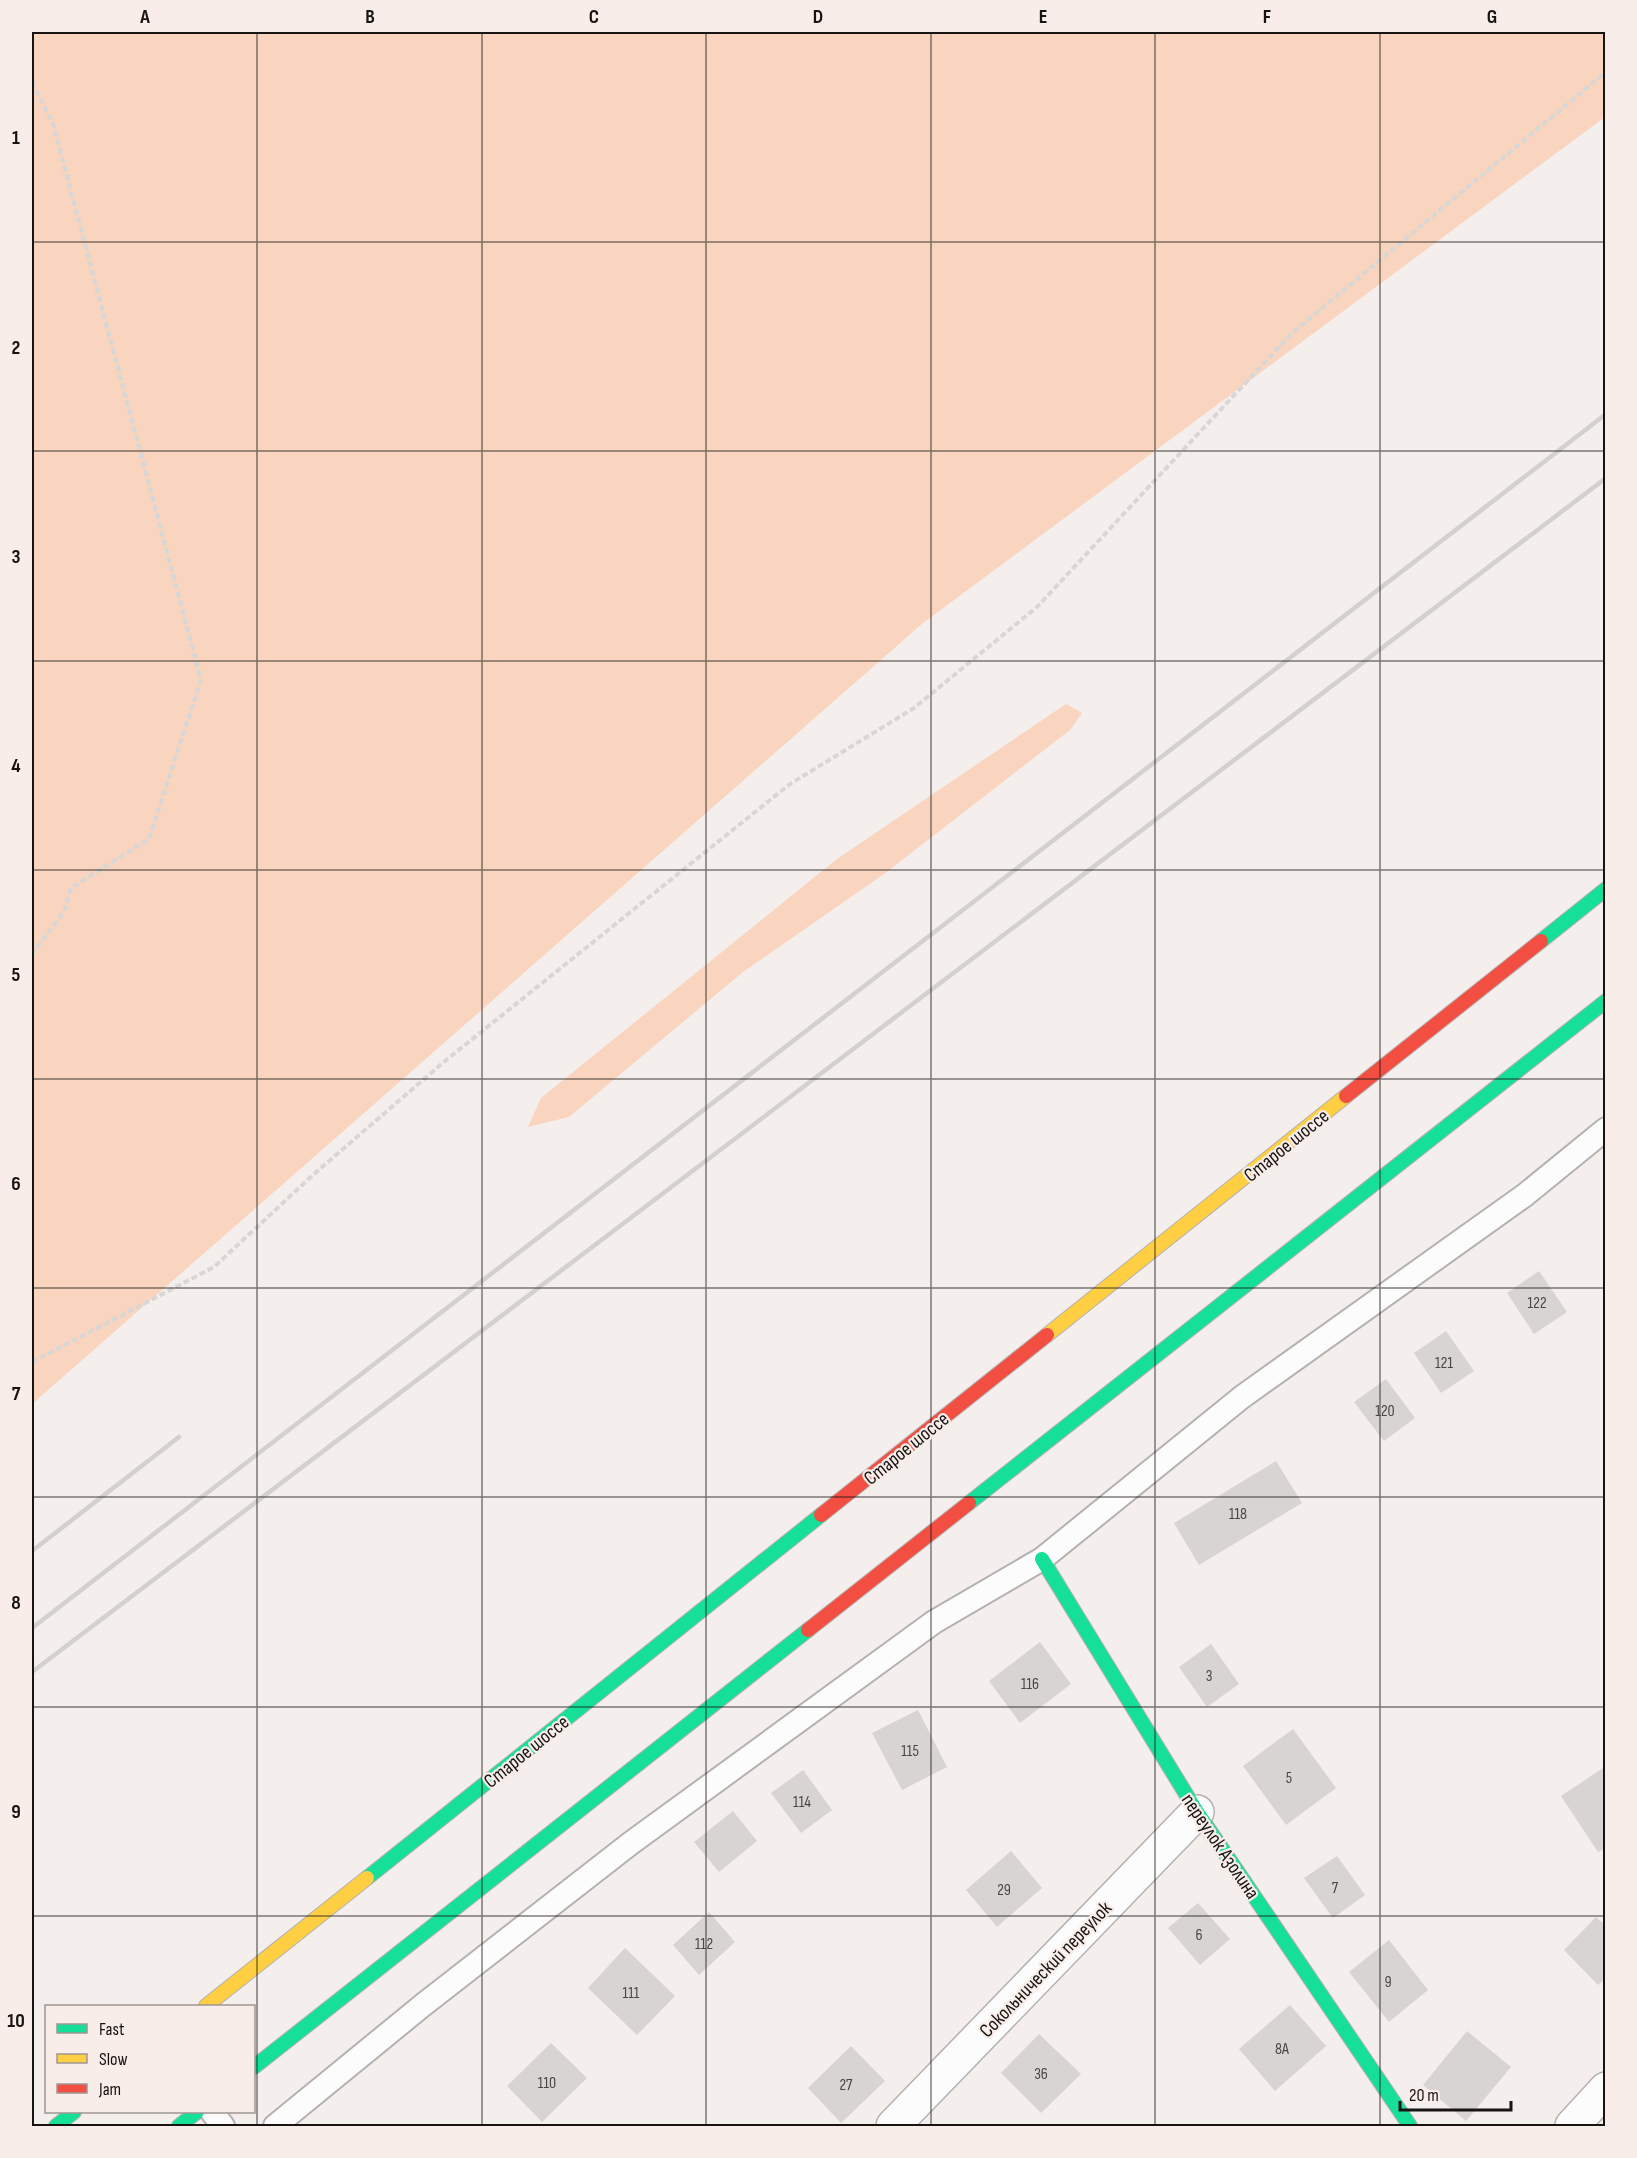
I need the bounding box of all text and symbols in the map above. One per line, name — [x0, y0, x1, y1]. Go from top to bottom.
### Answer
text: A — [139, 5, 150, 29]
text: B — [365, 5, 375, 29]
text: C — [589, 5, 599, 29]
text: D — [813, 5, 823, 29]
text: E — [1039, 5, 1047, 29]
text: F — [1263, 5, 1271, 29]
text: G — [1487, 5, 1497, 29]
text: 1 — [12, 126, 20, 150]
text: 2 — [12, 336, 20, 360]
text: 3 — [12, 545, 21, 569]
text: 4 — [11, 754, 21, 778]
text: 5 — [12, 963, 21, 987]
street label: Старое шоссе — [1239, 1104, 1334, 1187]
text: 6 — [11, 1172, 21, 1196]
house number: 122 — [1528, 1294, 1546, 1313]
house number: 121 — [1435, 1354, 1453, 1373]
text: 7 — [12, 1382, 21, 1406]
house number: 120 — [1375, 1402, 1395, 1421]
street label: Старое шоссе — [859, 1407, 954, 1490]
house number: 118 — [1229, 1505, 1247, 1524]
text: 8 — [11, 1591, 21, 1615]
house number: 3 — [1206, 1667, 1212, 1686]
house number: 116 — [1021, 1675, 1039, 1694]
street label: Старое шоссе — [479, 1710, 574, 1793]
house number: 115 — [901, 1742, 919, 1761]
house number: 5 — [1286, 1769, 1292, 1788]
street label: переулок Азолина — [1176, 1789, 1264, 1904]
house number: 114 — [793, 1793, 811, 1812]
text: 9 — [11, 1800, 21, 1824]
house number: 7 — [1332, 1879, 1339, 1898]
house number: 29 — [997, 1881, 1011, 1900]
street label: Сокольнический переулок — [975, 1896, 1117, 2043]
house number: 6 — [1195, 1926, 1203, 1945]
house number: 112 — [695, 1935, 713, 1954]
house number: 9 — [1384, 1973, 1392, 1992]
house number: 111 — [623, 1984, 640, 2003]
legend — [45, 2005, 255, 2113]
text: 10 — [7, 2009, 25, 2033]
text: Fast — [99, 2019, 125, 2040]
house number: 8А — [1275, 2040, 1289, 2059]
text: Slow — [99, 2049, 128, 2070]
house number: 36 — [1034, 2065, 1048, 2084]
house number: 110 — [538, 2074, 556, 2093]
scale bar — [1400, 2074, 1511, 2112]
house number: 27 — [839, 2076, 853, 2095]
text: Jam — [98, 2079, 121, 2100]
text: 20 m — [1409, 2085, 1439, 2106]

